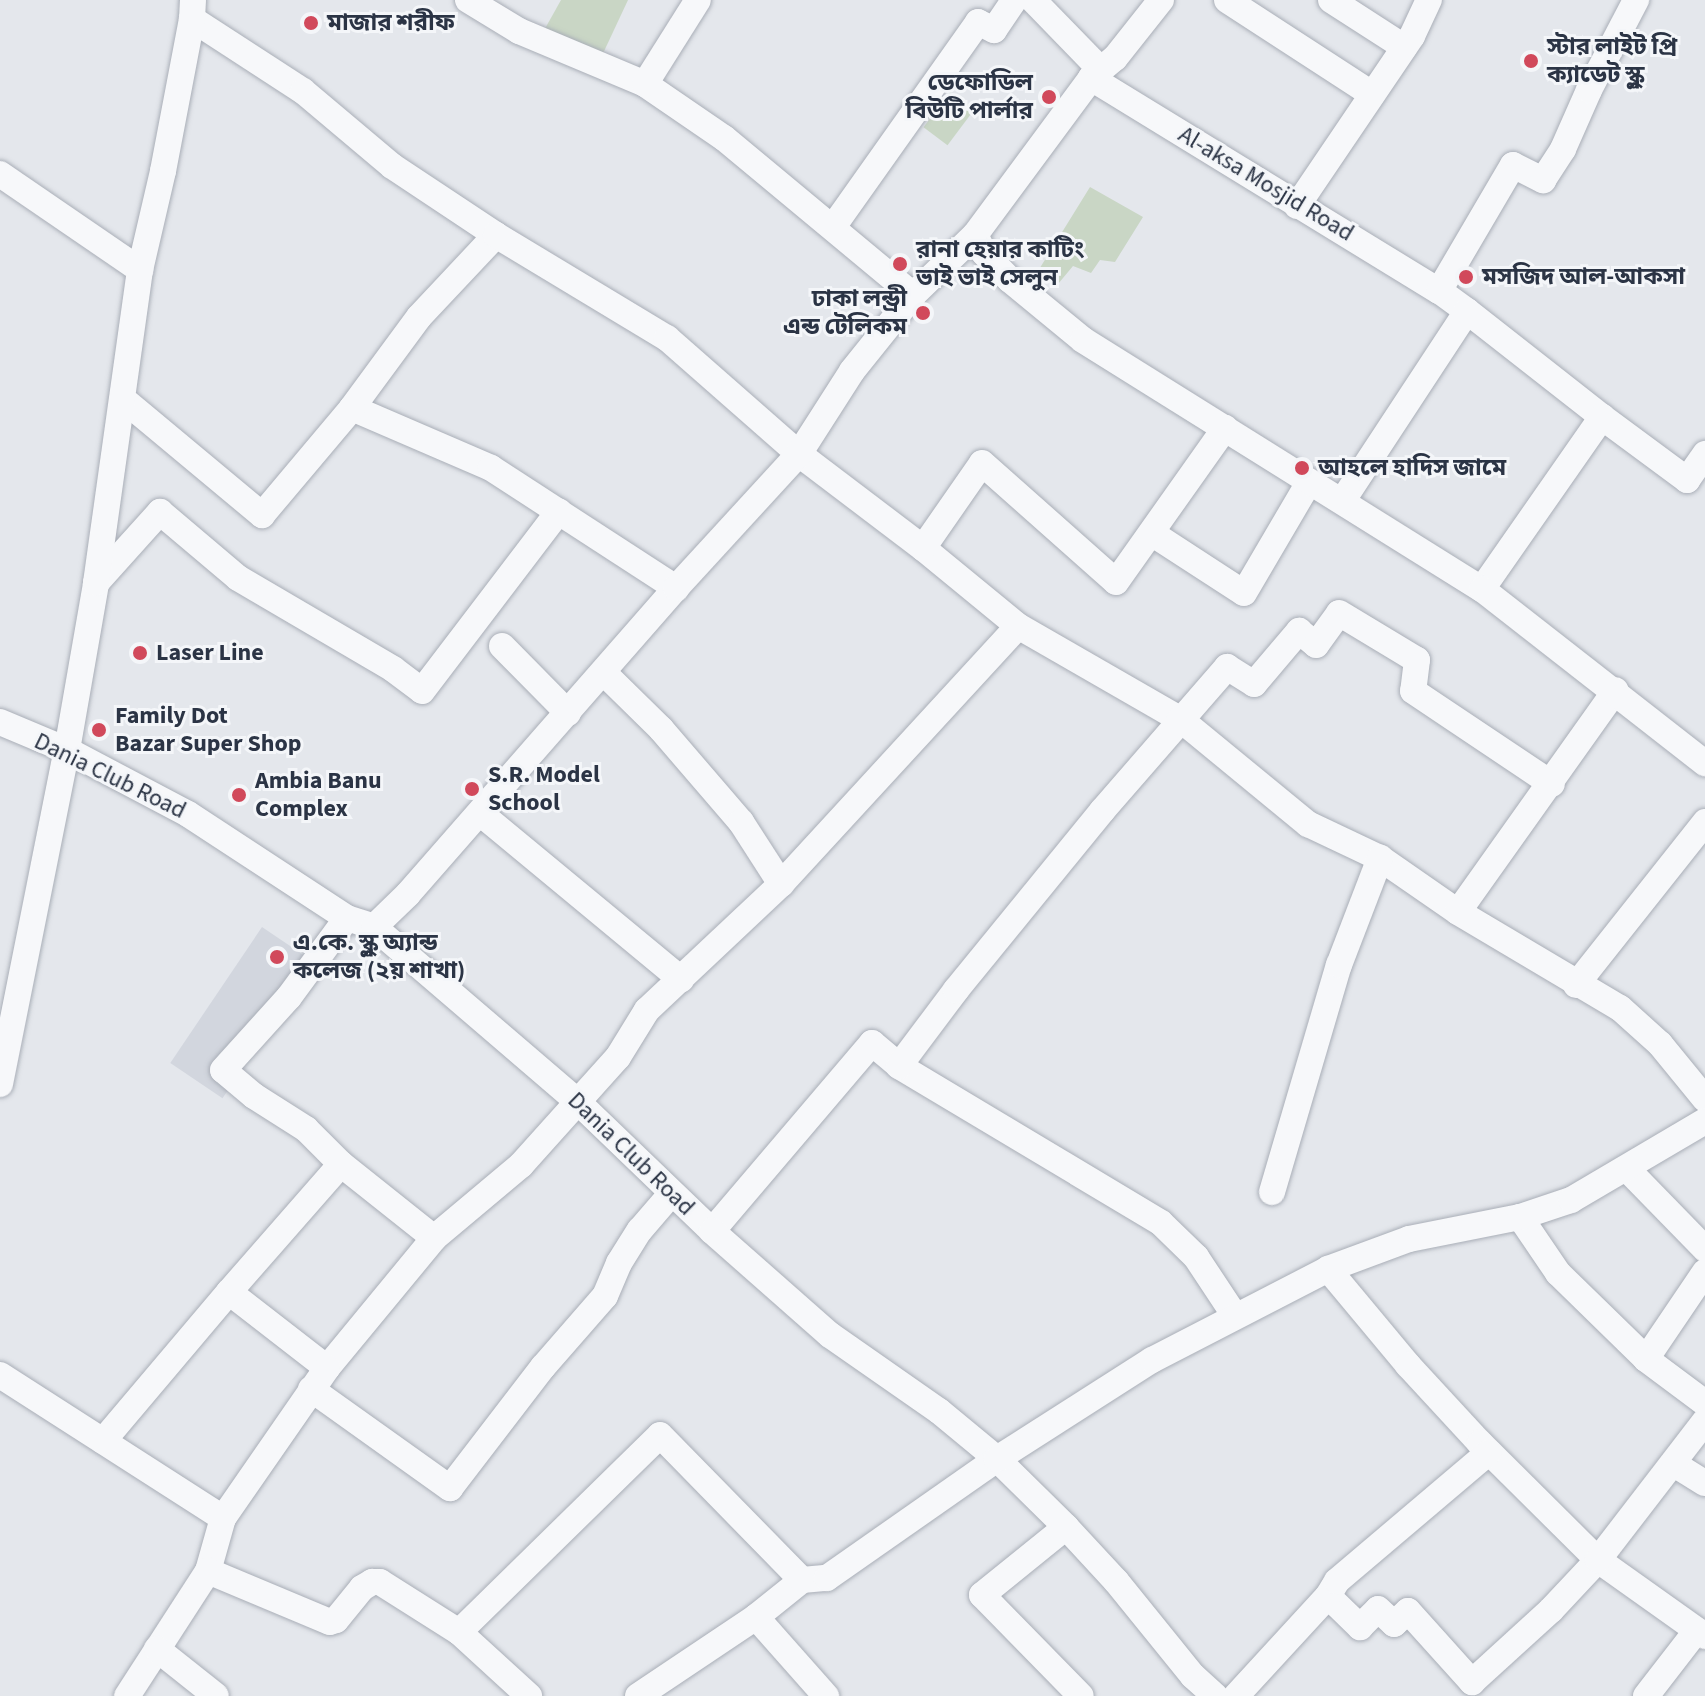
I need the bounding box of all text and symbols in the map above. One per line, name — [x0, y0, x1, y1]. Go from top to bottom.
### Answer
place label: মাজার শরীফ — [327, 9, 455, 37]
marker: মাজার শরীফ — [302, 14, 320, 32]
place label: স্টার লাইট প্রি ক্যাডেট স্কুল — [1547, 33, 1677, 89]
marker: স্টার লাইট প্রি ক্যাডেট স্কুল — [1522, 52, 1540, 70]
place label: ডেফোডিল বিউটি পার্লার — [905, 69, 1033, 125]
marker: ডেফোডিল বিউটি পার্লার — [1040, 88, 1058, 106]
street label: Al-aksa Mosjid Road — [1173, 120, 1359, 248]
place label: রানা হেয়ার কাটিং ভাই ভাই সেলুন — [916, 236, 1085, 292]
marker: রানা হেয়ার কাটিং ভাই ভাই সেলুন — [891, 255, 909, 273]
place label: মসজিদ আল-আকসা — [1482, 263, 1685, 291]
marker: মসজিদ আল-আকসা — [1457, 268, 1475, 286]
place label: ঢাকা লন্ড্রী এন্ড টেলিকম — [783, 285, 907, 341]
marker: ঢাকা লন্ড্রী এন্ড টেলিকম — [914, 304, 932, 322]
place label: আহলে হাদিস জামে — [1318, 454, 1506, 482]
marker: আহলে হাদিস জামে — [1293, 459, 1311, 477]
place label: Laser Line — [156, 639, 264, 667]
marker: Laser Line — [131, 644, 149, 662]
place label: Family Dot Bazar Super Shop — [115, 702, 302, 758]
marker: Family Dot Bazar Super Shop — [90, 721, 108, 739]
street label: Dania Club Road — [29, 727, 191, 825]
place label: S.R. Model School — [488, 761, 600, 817]
place label: Ambia Banu Complex — [255, 767, 382, 823]
marker: S.R. Model School — [463, 780, 481, 798]
marker: Ambia Banu Complex — [230, 786, 248, 804]
place label: এ.কে. স্কুল অ্যান্ড কলেজ (২য় শাখা) — [293, 929, 465, 985]
marker: এ.কে. স্কুল অ্যান্ড কলেজ (২য় শাখা) — [268, 948, 286, 966]
street label: Dania Club Road — [562, 1086, 700, 1222]

